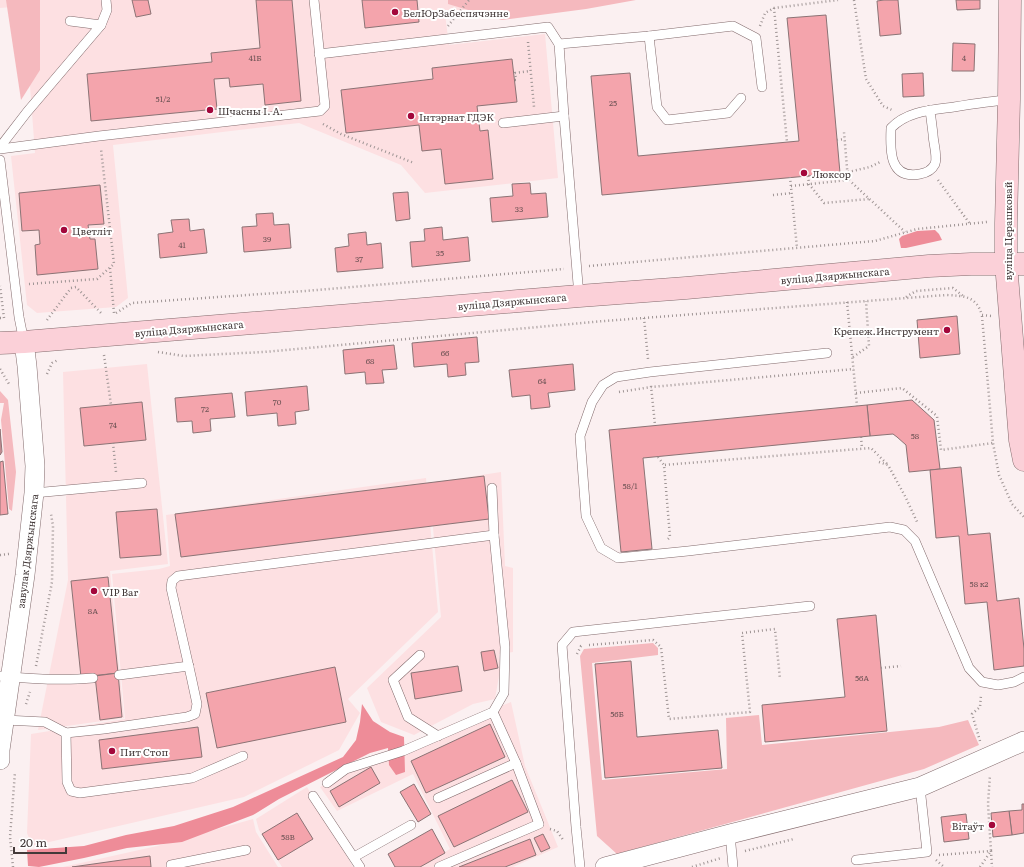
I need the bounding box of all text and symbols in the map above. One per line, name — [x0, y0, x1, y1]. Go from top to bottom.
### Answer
place label: БелЮрЗабеспячэнне — [403, 5, 508, 20]
marker: БелЮрЗабеспячэнне — [390, 7, 400, 17]
house number: 41Б — [249, 52, 262, 63]
house number: 4 — [962, 52, 967, 63]
house number: 51/2 — [156, 93, 170, 104]
house number: 25 — [609, 97, 617, 108]
place label: Шчасны І. А. — [218, 103, 283, 118]
marker: Шчасны І. А. — [205, 105, 215, 115]
place label: Інтэрнат ГДЭК — [419, 109, 494, 124]
marker: Інтэрнат ГДЭК — [406, 111, 416, 121]
place label: Люксор — [812, 166, 851, 181]
marker: Люксор — [799, 168, 809, 178]
street label: вуліца Церашковай — [1000, 181, 1015, 281]
house number: 33 — [515, 203, 523, 214]
place label: Цветліт — [72, 223, 112, 238]
marker: Цветліт — [59, 225, 69, 235]
house number: 39 — [263, 233, 271, 244]
house number: 41 — [178, 239, 187, 250]
house number: 35 — [436, 247, 444, 258]
house number: 37 — [355, 253, 363, 264]
street label: вуліца Дзяржынскага — [780, 263, 891, 287]
street label: вуліца Дзяржынскага — [457, 289, 568, 313]
street label: вуліца Дзяржынскага — [134, 316, 245, 340]
place label: Крепеж.Инструмент — [833, 323, 939, 338]
marker: Крепеж.Инструмент — [942, 325, 952, 335]
house number: 66 — [441, 347, 450, 358]
house number: 68 — [366, 355, 375, 366]
house number: 64 — [538, 375, 547, 386]
house number: 70 — [273, 396, 282, 407]
house number: 72 — [201, 403, 209, 414]
house number: 74 — [109, 419, 118, 430]
house number: 58 — [911, 430, 920, 441]
house number: 58/1 — [622, 480, 638, 491]
street label: завулак Дзяржынскага — [13, 492, 42, 609]
house number: 58 к2 — [970, 578, 988, 589]
place label: VIP Bar — [102, 584, 138, 599]
marker: VIP Bar — [89, 586, 99, 596]
house number: 8А — [88, 605, 98, 616]
house number: 56А — [855, 672, 869, 683]
house number: 56Б — [610, 708, 624, 719]
place label: Пит Стоп — [120, 744, 168, 759]
marker: Пит Стоп — [107, 746, 117, 756]
place label: Вітаўт — [952, 818, 984, 833]
marker: Вітаўт — [987, 820, 997, 830]
scale bar — [14, 829, 66, 855]
house number: 58В — [281, 831, 295, 842]
text: 20 m — [20, 833, 47, 851]

